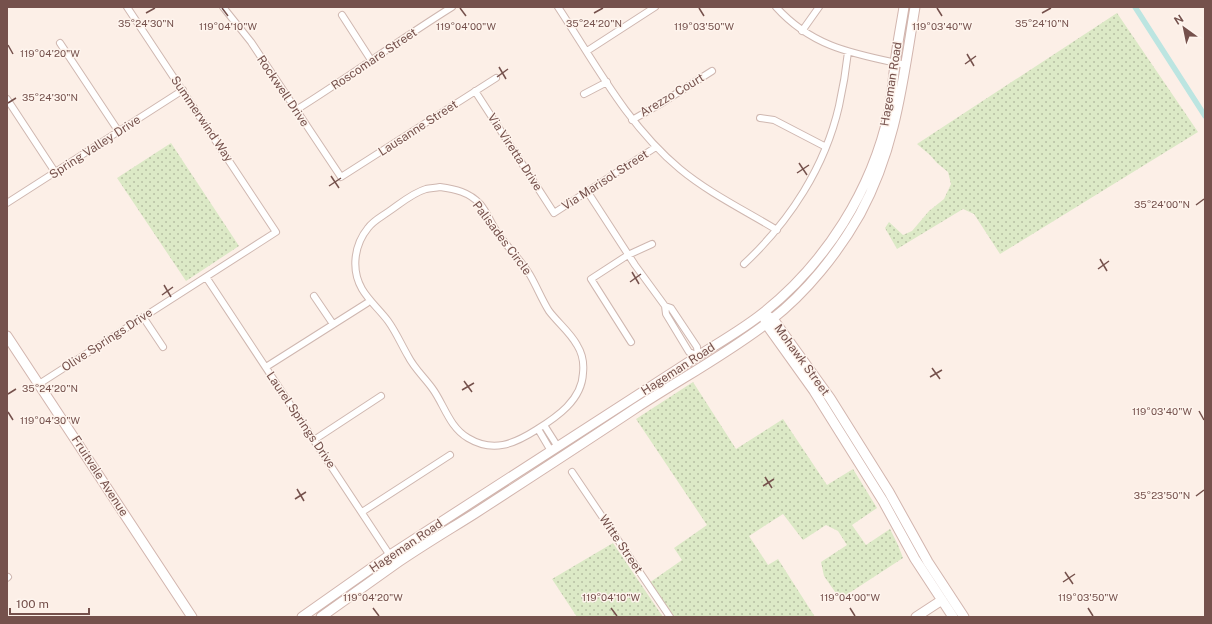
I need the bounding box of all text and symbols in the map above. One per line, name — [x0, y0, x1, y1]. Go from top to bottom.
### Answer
north arrow — [1164, 8, 1204, 48]
text: N — [1172, 12, 1185, 27]
text: 35°24'30"N — [118, 17, 174, 29]
text: 35°24'20"N — [566, 17, 622, 29]
text: 35°24'10"N — [1015, 17, 1069, 29]
text: 119°04'10"W — [199, 20, 257, 32]
text: 119°04'00"W — [436, 20, 496, 32]
text: 119°03'50"W — [674, 20, 735, 32]
text: 119°03'40"W — [912, 20, 972, 32]
street label: Roscomare Street — [329, 25, 420, 93]
street label: Hageman Road — [877, 41, 905, 127]
text: 119°04'20"W — [20, 47, 80, 59]
street label: Rockwell Drive — [254, 53, 312, 129]
street label: Arezzo Court — [637, 70, 707, 120]
street label: Summerwind Way — [168, 73, 236, 165]
text: 35°24'30"N — [22, 91, 78, 103]
street label: Lausanne Street — [376, 97, 460, 159]
street label: Via Viretta Drive — [485, 111, 545, 194]
street label: Spring Valley Drive — [47, 112, 143, 182]
street label: Via Marisol Street — [559, 147, 651, 213]
street label: Palisades Circle — [470, 198, 534, 278]
text: 35°24'00"N — [1134, 198, 1190, 210]
street label: Olive Springs Drive — [59, 305, 155, 375]
street label: Mohawk Street — [771, 322, 833, 399]
street label: Hageman Road — [638, 340, 718, 398]
street label: Laurel Springs Drive — [264, 369, 339, 471]
text: 35°24'20"N — [22, 382, 78, 394]
text: 119°03'40"W — [1132, 405, 1192, 417]
text: 119°04'30"W — [20, 414, 80, 426]
street label: Fruitvale Avenue — [69, 433, 131, 519]
text: 35°23'50"N — [1134, 489, 1190, 501]
street label: Witte Street — [596, 512, 646, 576]
street label: Hageman Road — [367, 516, 445, 576]
scale bar — [10, 590, 89, 616]
text: 119°04'20"W — [343, 591, 403, 603]
text: 119°04'10"W — [582, 591, 640, 603]
text: 119°04'00"W — [820, 591, 880, 603]
text: 119°03'50"W — [1058, 591, 1119, 603]
text: 100 m — [16, 597, 49, 611]

